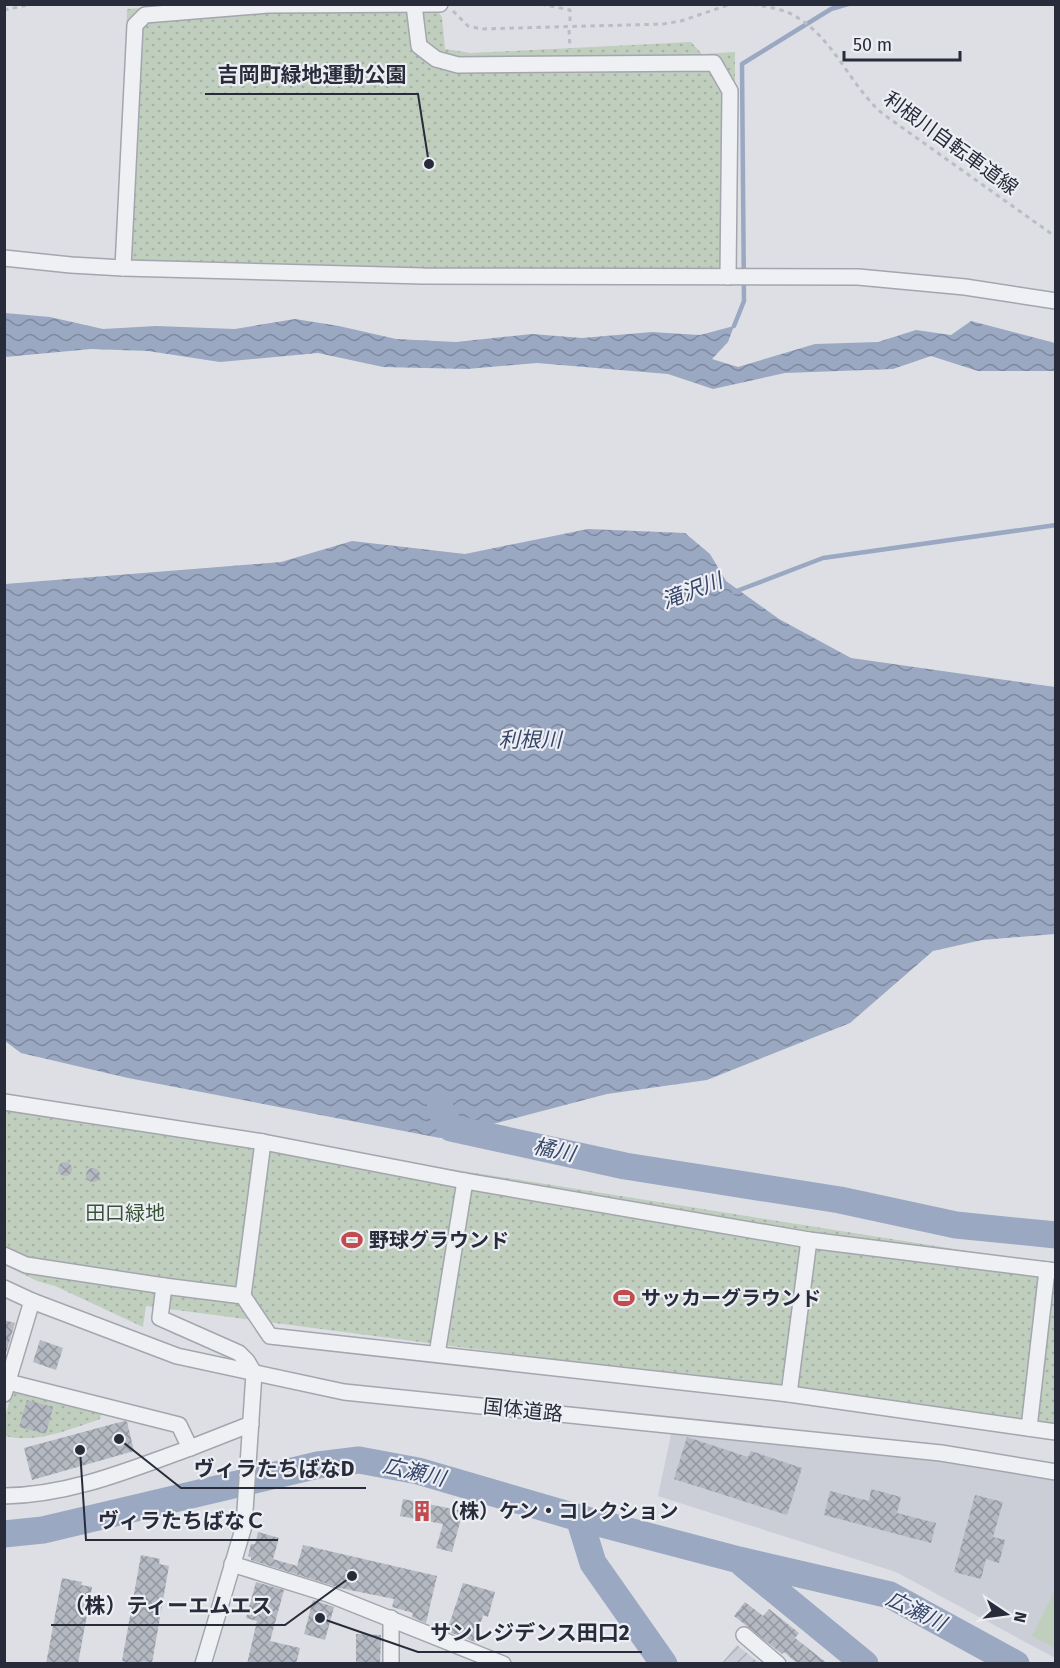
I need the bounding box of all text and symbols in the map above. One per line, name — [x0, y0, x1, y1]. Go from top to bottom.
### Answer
scale bar — [844, 24, 960, 62]
text: 50 m — [853, 34, 892, 56]
callout: 吉岡町緑地運動公園 — [205, 55, 418, 94]
text: 吉岡町緑地運動公園 — [218, 62, 407, 88]
street label: 利根川自転車道線 — [879, 86, 1023, 200]
water label: 滝沢川 — [658, 567, 728, 614]
water label: 利根川 — [499, 727, 563, 753]
water label: 橘川 — [531, 1133, 579, 1167]
park label: 田口緑地 — [85, 1201, 165, 1225]
sports icon: 野球グラウンド — [340, 1228, 364, 1252]
place label: 野球グラウンド — [369, 1228, 509, 1252]
sports icon: サッカーグラウンド — [612, 1286, 636, 1310]
place label: サッカーグラウンド — [641, 1286, 821, 1310]
street label: 国体道路 — [482, 1394, 564, 1426]
callout: ヴィラたちばなD — [181, 1449, 366, 1488]
water label: 広瀬川 — [380, 1452, 450, 1492]
text: ヴィラたちばなD — [194, 1456, 354, 1482]
building icon: （株）ケン・コレクション — [410, 1499, 434, 1523]
place label: （株）ケン・コレクション — [439, 1499, 678, 1523]
callout: ヴィラたちばなＣ — [86, 1501, 278, 1540]
text: ヴィラたちばなＣ — [98, 1508, 266, 1534]
north arrow — [976, 1584, 1036, 1644]
callout: （株）ティーエムエス — [51, 1586, 285, 1625]
water label: 広瀬川 — [882, 1586, 952, 1637]
text: （株）ティーエムエス — [64, 1593, 272, 1619]
text: N — [1010, 1610, 1031, 1625]
callout: サンレジデンス田口2 — [418, 1613, 642, 1652]
text: サンレジデンス田口2 — [430, 1620, 630, 1646]

